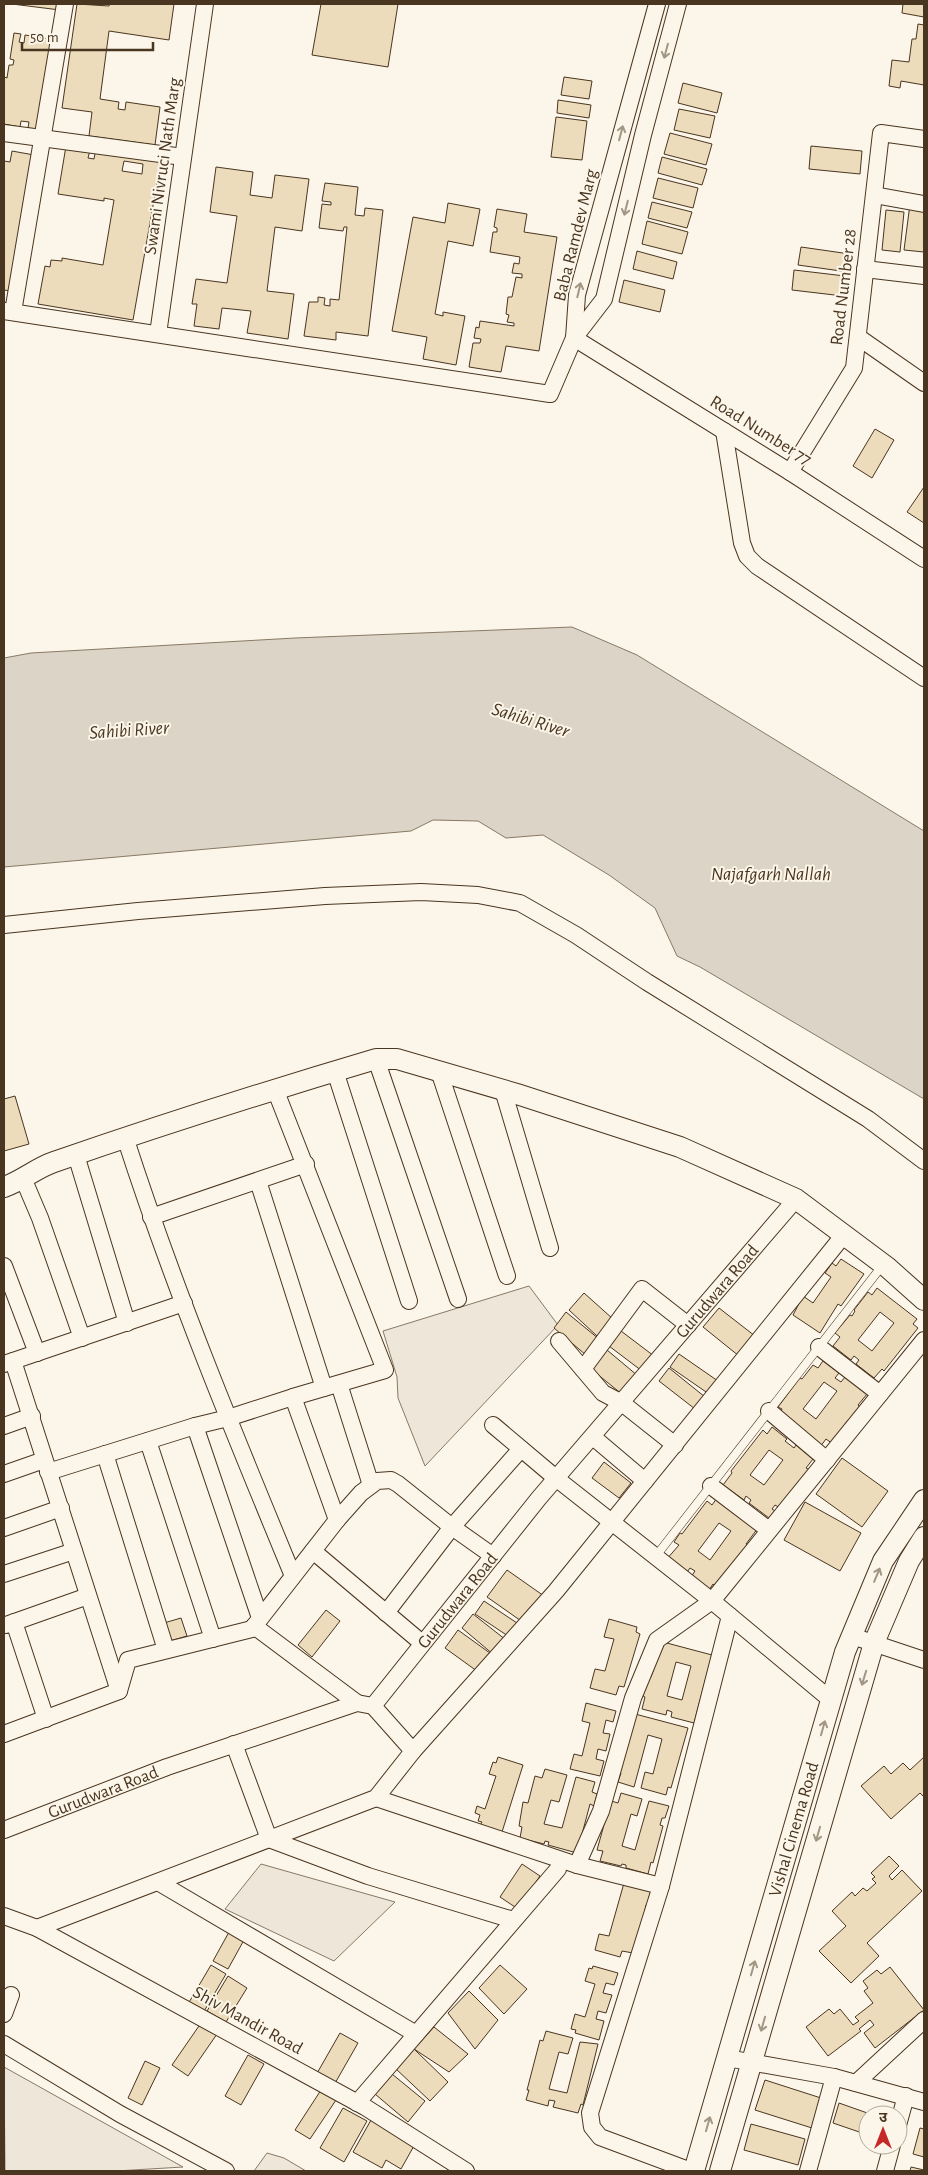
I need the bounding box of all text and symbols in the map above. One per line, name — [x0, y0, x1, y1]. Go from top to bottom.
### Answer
scale bar — [22, 20, 154, 52]
text: 50 m — [30, 30, 59, 45]
one-way arrow — [661, 42, 670, 58]
street label: Swami Nivruci Nath Marg — [142, 76, 184, 256]
one-way arrow — [617, 126, 627, 142]
street label: Baba Ramdev Marg — [551, 167, 601, 303]
one-way arrow — [621, 200, 630, 216]
street label: Road Number 28 — [828, 228, 860, 346]
one-way arrow — [574, 283, 584, 299]
street label: Road Number 77 — [707, 393, 814, 469]
water label: Sahibi River — [490, 700, 572, 741]
water label: Sahibi River — [89, 718, 170, 743]
water label: Najafgarh Nallah — [711, 865, 831, 884]
street label: Gurudwara Road — [673, 1242, 762, 1342]
street label: Gurudwara Road — [415, 1550, 501, 1652]
one-way arrow — [873, 1568, 882, 1583]
one-way arrow — [858, 1670, 868, 1686]
one-way arrow — [818, 1721, 828, 1737]
street label: Vishal Cinema Road — [766, 1760, 823, 1899]
street label: Gurudwara Road — [46, 1763, 161, 1822]
one-way arrow — [813, 1826, 823, 1842]
one-way arrow — [749, 1961, 759, 1977]
street label: Shiv Mandir Road — [190, 1983, 305, 2058]
one-way arrow — [758, 2015, 768, 2031]
north arrow — [858, 2105, 908, 2155]
text: उ — [879, 2111, 888, 2125]
one-way arrow — [703, 2117, 713, 2133]

